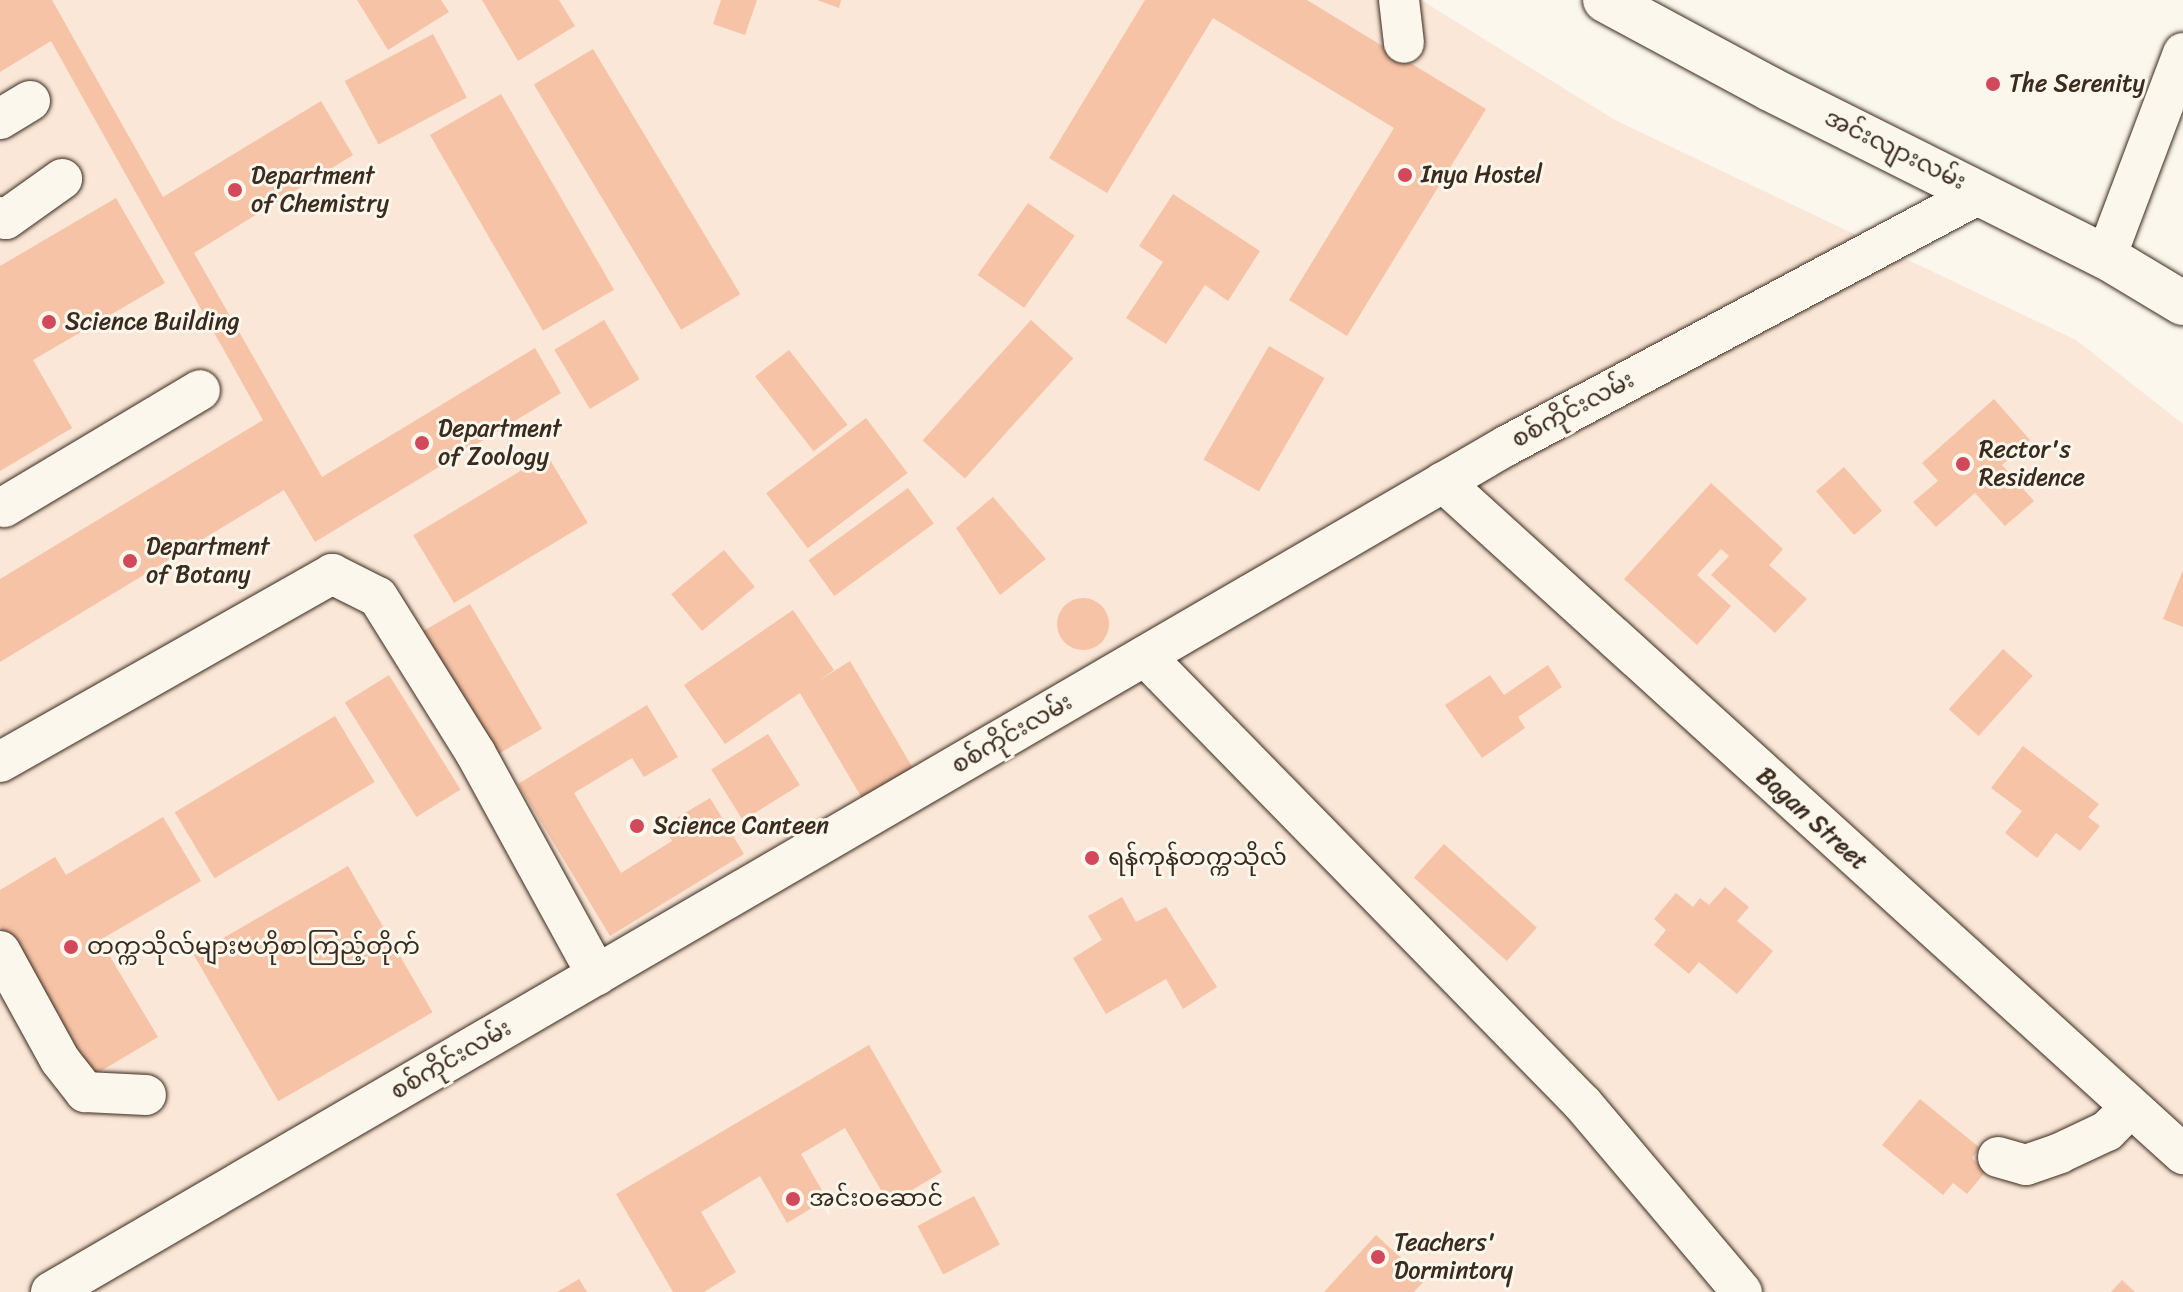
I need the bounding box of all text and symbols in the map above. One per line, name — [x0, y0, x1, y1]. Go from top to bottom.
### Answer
place label: The Serenity — [2009, 70, 2145, 98]
marker: The Serenity — [1984, 75, 2002, 93]
street label: အင်းလျားလမ်း — [1820, 103, 1970, 197]
place label: Inya Hostel — [1421, 161, 1544, 189]
place label: Department of Chemistry — [251, 162, 387, 218]
marker: Inya Hostel — [1396, 166, 1414, 184]
marker: Department of Chemistry — [226, 181, 244, 199]
place label: Science Building — [65, 308, 240, 336]
marker: Science Building — [40, 313, 58, 331]
street label: စစ်ကိုင်းလမ်း — [1507, 366, 1639, 454]
place label: Department of Zoology — [438, 415, 562, 471]
marker: Department of Zoology — [413, 434, 431, 452]
place label: Rector's Residence — [1979, 436, 2085, 492]
marker: Rector's Residence — [1954, 455, 1972, 473]
place label: Department of Botany — [146, 533, 270, 589]
marker: Department of Botany — [121, 552, 139, 570]
street label: စစ်ကိုင်းလမ်း — [946, 688, 1078, 780]
street label: Bagan Street — [1750, 761, 1874, 877]
place label: Science Canteen — [653, 812, 829, 840]
marker: Science Canteen — [628, 817, 646, 835]
place label: ရန်ကုန်တက္ကသိုလ် — [1108, 844, 1287, 872]
marker: ရန်ကုန်တက္ကသိုလ် — [1083, 849, 1101, 867]
place label: တက္ကသိုလ်များဗဟိုစာကြည့်တိုက် — [87, 933, 420, 961]
marker: တက္ကသိုလ်များဗဟိုစာကြည့်တိုက် — [62, 938, 80, 956]
street label: စစ်ကိုင်းလမ်း — [385, 1014, 517, 1106]
place label: အင်းဝ‌ဆောင် — [809, 1185, 943, 1213]
marker: အင်းဝ‌ဆောင် — [784, 1190, 802, 1208]
place label: Teachers' Dormintory — [1394, 1229, 1513, 1285]
marker: Teachers' Dormintory — [1369, 1248, 1387, 1266]

